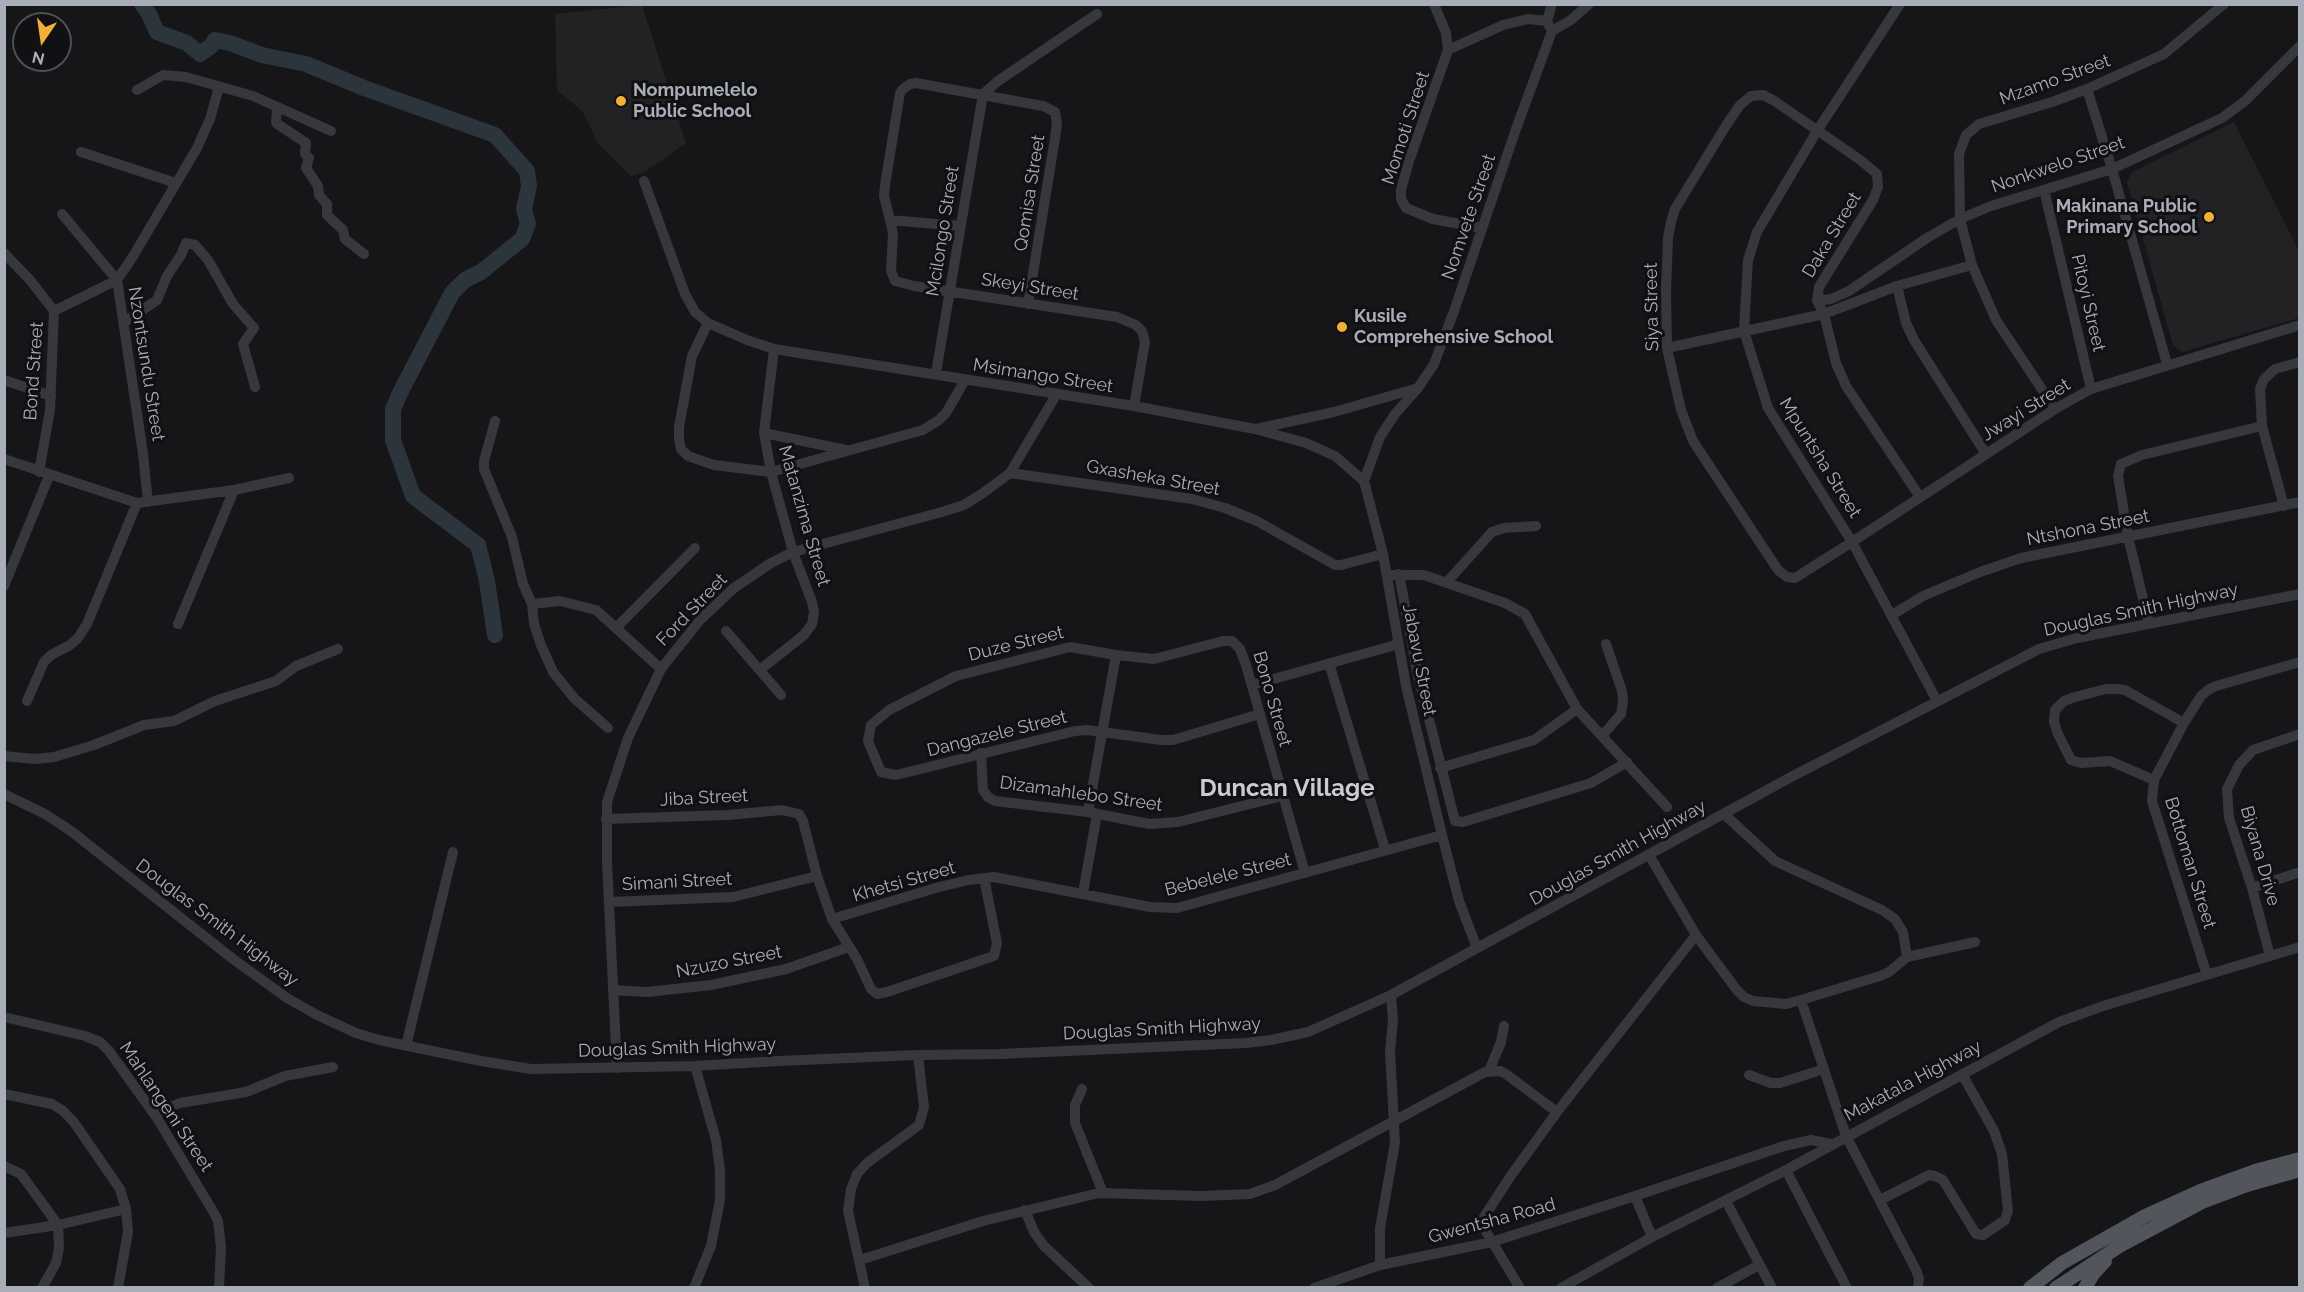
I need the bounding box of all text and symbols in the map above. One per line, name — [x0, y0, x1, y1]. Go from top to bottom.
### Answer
north arrow — [12, 12, 72, 72]
text: N — [30, 47, 46, 69]
street label: Mzamo Street — [1997, 50, 2113, 110]
street label: Momoti Street — [1378, 69, 1434, 187]
place label: Nompumelelo Public School — [633, 80, 757, 122]
marker: Nompumelelo Public School — [614, 94, 628, 108]
street label: Nonkwelo Street — [1989, 132, 2127, 198]
street label: Qomisa Street — [1010, 133, 1050, 253]
street label: Nomvete Street — [1437, 151, 1501, 283]
street label: Mcilongo Street — [922, 164, 964, 298]
street label: Daka Street — [1798, 188, 1866, 282]
place label: Makinana Public Primary School — [2056, 196, 2197, 238]
marker: Makinana Public Primary School — [2202, 210, 2216, 224]
street label: Pitoyi Street — [2066, 252, 2110, 354]
street label: Siya Street — [1640, 262, 1664, 352]
street label: Skeyi Street — [980, 269, 1080, 305]
street label: Nzontsundu Street — [123, 285, 169, 443]
place label: Kusile Comprehensive School — [1354, 306, 1553, 348]
marker: Kusile Comprehensive School — [1335, 320, 1349, 334]
street label: Bond Street — [20, 321, 48, 421]
street label: Msimango Street — [971, 354, 1115, 398]
street label: Jwayi Street — [1978, 374, 2074, 446]
street label: Mpuntsha Street — [1774, 394, 1866, 522]
street label: Matanzima Street — [774, 443, 834, 589]
street label: Gxasheka Street — [1085, 456, 1221, 500]
street label: Ntshona Street — [2025, 506, 2151, 550]
street label: Ford Street — [652, 569, 732, 651]
street label: Douglas Smith Highway — [2042, 579, 2240, 641]
street label: Jabavu Street — [1398, 602, 1440, 718]
street label: Duze Street — [966, 622, 1066, 666]
street label: Bono Street — [1248, 649, 1296, 749]
street label: Dangazele Street — [925, 706, 1069, 762]
street label: Dizamahlebo Street — [998, 772, 1164, 816]
district label: Duncan Village — [1199, 775, 1375, 803]
street label: Jiba Street — [659, 785, 749, 811]
street label: Bottoman Street — [2160, 795, 2220, 931]
street label: Douglas Smith Highway — [1526, 796, 1710, 910]
street label: Biyana Drive — [2235, 803, 2285, 909]
street label: Bebelele Street — [1162, 849, 1294, 901]
street label: Douglas Smith Highway — [131, 855, 303, 991]
street label: Khetsi Street — [850, 857, 958, 907]
street label: Simani Street — [621, 868, 733, 896]
street label: Nzuzo Street — [674, 941, 784, 983]
street label: Douglas Smith Highway — [1062, 1013, 1262, 1045]
street label: Douglas Smith Highway — [578, 1034, 776, 1062]
street label: Makatala Highway — [1841, 1036, 1985, 1126]
street label: Mahlangeni Street — [115, 1038, 217, 1176]
street label: Gwentsha Road — [1426, 1194, 1558, 1248]

